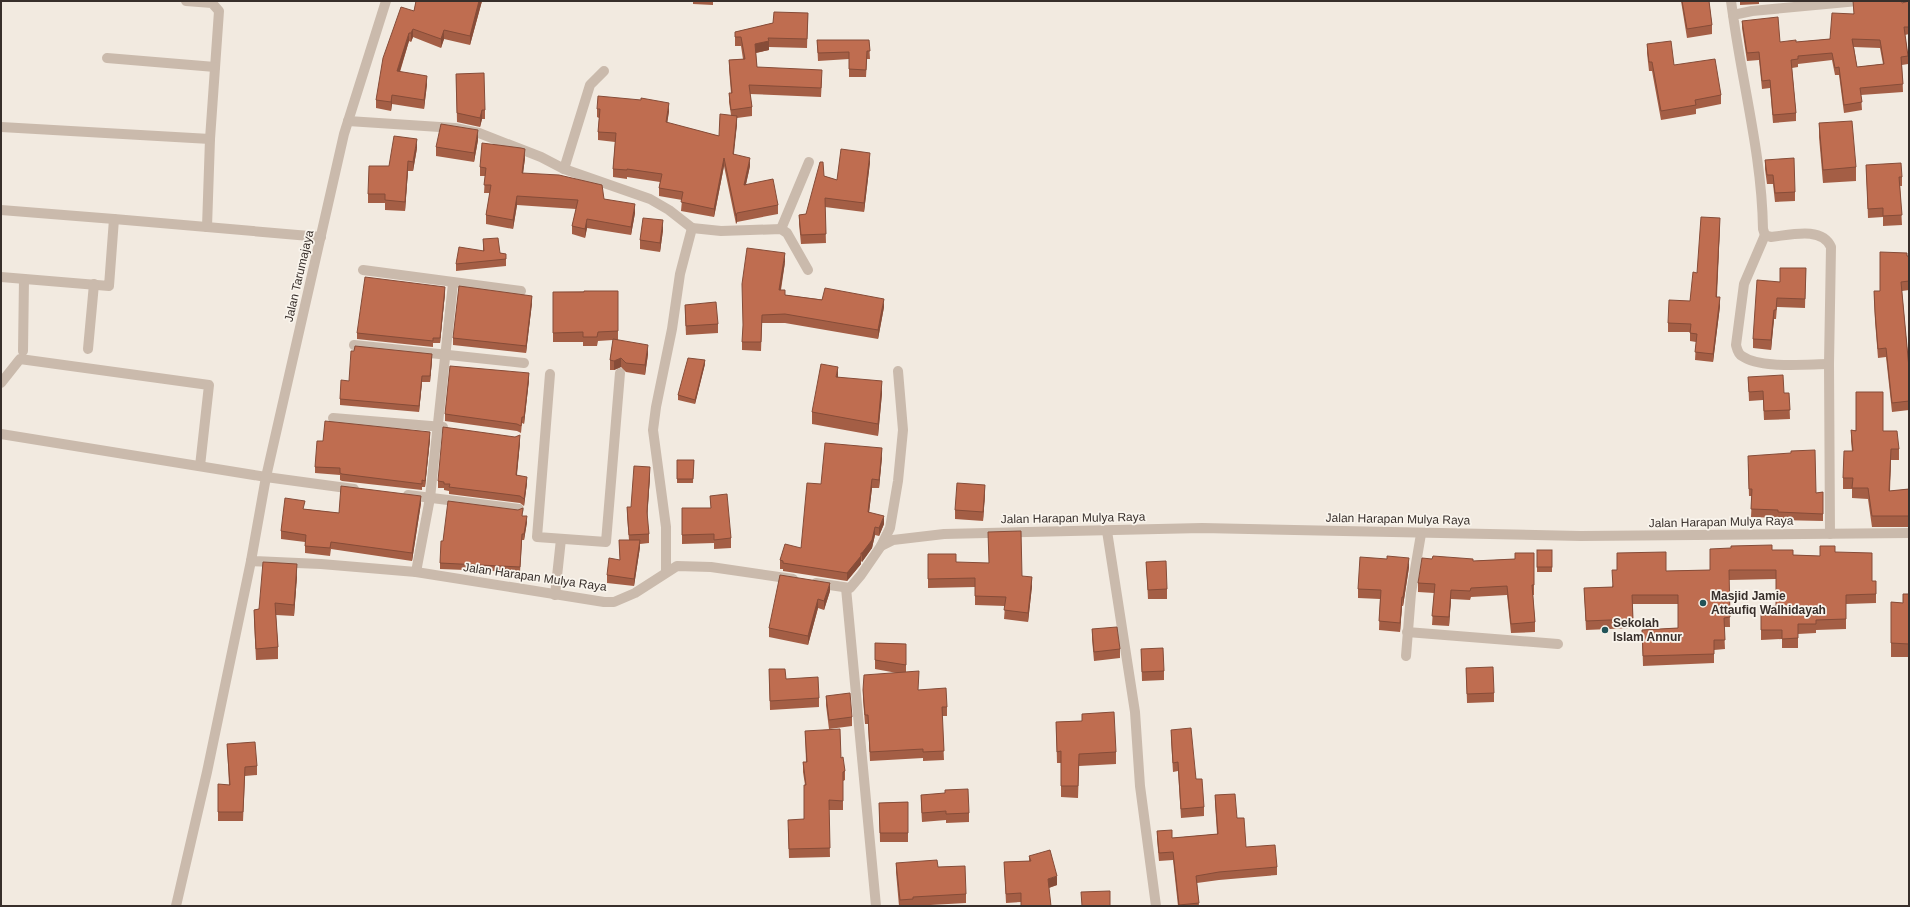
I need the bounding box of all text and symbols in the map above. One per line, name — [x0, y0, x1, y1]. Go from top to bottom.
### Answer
street label: Jalan Tarumajaya — [282, 228, 316, 323]
street label: Jalan Harapan Mulya Raya — [1001, 510, 1146, 526]
street label: Jalan Harapan Mulya Raya — [1326, 511, 1471, 527]
street label: Jalan Harapan Mulya Raya — [1649, 514, 1794, 530]
street label: Jalan Harapan Mulya Raya — [462, 560, 608, 594]
place label: Masjid Jamie Attaufiq Walhidayah — [1711, 589, 1826, 617]
marker: Masjid Jamie Attaufiq Walhidayah — [1698, 598, 1708, 608]
place label: Sekolah Islam Annur — [1613, 616, 1682, 644]
marker: Sekolah Islam Annur — [1600, 625, 1610, 635]

